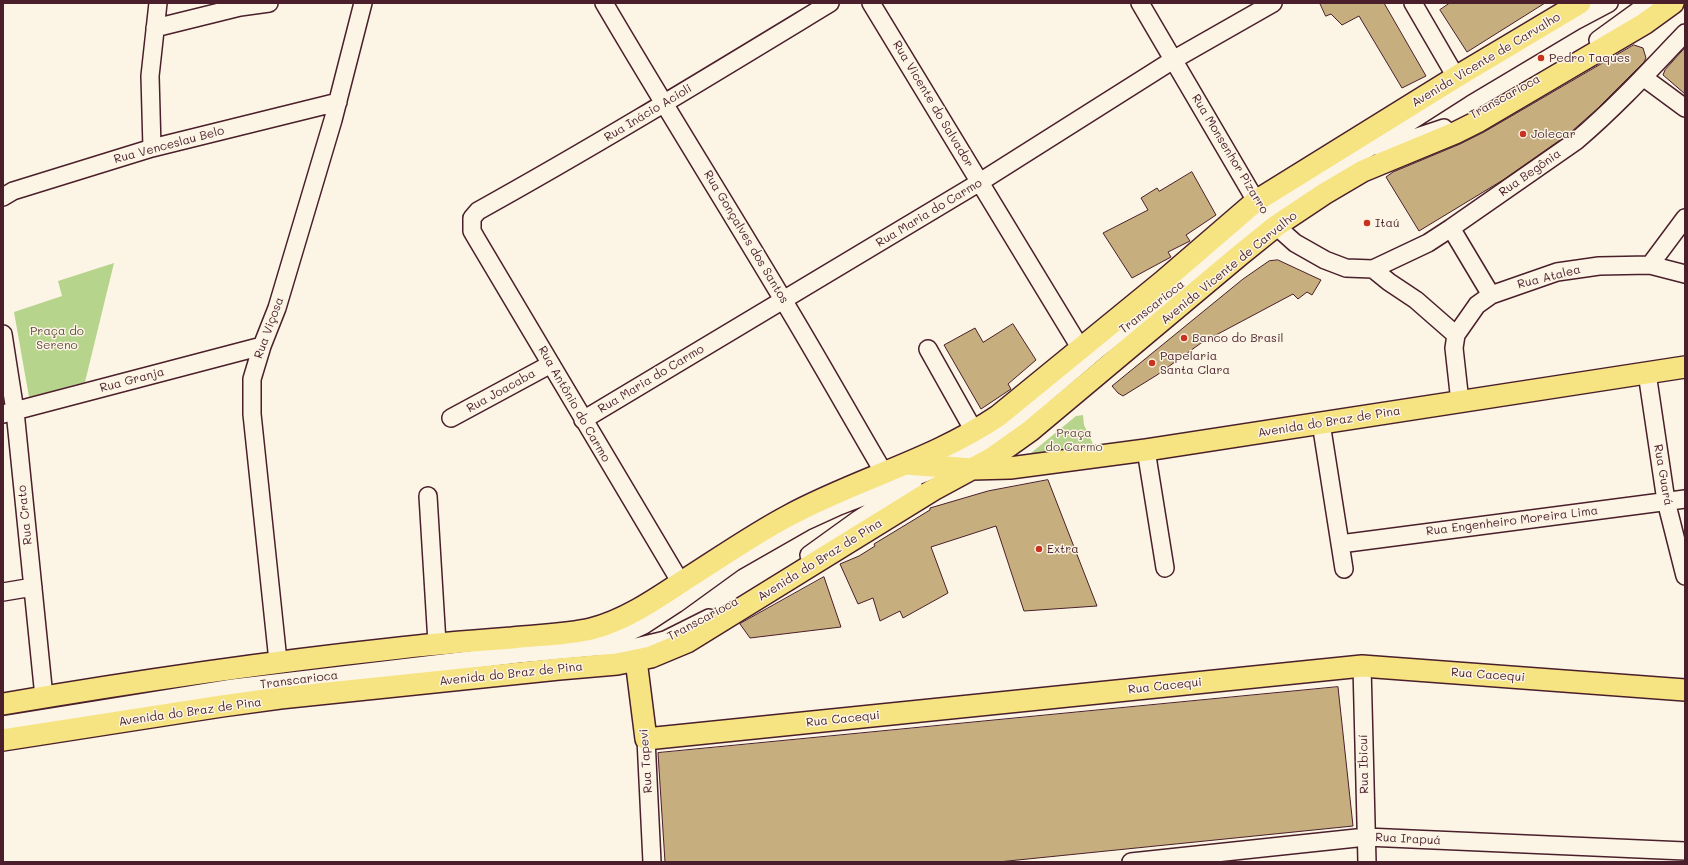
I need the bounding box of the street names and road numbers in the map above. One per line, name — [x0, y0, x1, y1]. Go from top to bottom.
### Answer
street label: Avenida Vicente de Carvalho — [1409, 10, 1563, 110]
street label: Rua Vicente do Salvador — [889, 38, 977, 170]
street label: Transcarioca — [1467, 72, 1543, 122]
street label: Rua Inácio Acioli — [602, 81, 694, 145]
street label: Rua Monsenhor Pizarro — [1189, 92, 1271, 216]
street label: Rua Venceslau Belo — [112, 123, 226, 167]
street label: Rua Begônia — [1496, 146, 1564, 200]
street label: Rua Gonçalves dos Santos — [700, 168, 792, 306]
street label: Rua Maria do Carmo — [873, 176, 985, 250]
street label: Avenida Vicente de Carvalho — [1158, 209, 1300, 327]
street label: Rua Atalea — [1516, 262, 1582, 292]
street label: Transcarioca — [1117, 277, 1187, 337]
street label: Rua Viçosa — [251, 295, 287, 361]
street label: Rua Maria do Carmo — [595, 342, 707, 416]
street label: Rua Antônio do Carmo — [535, 343, 613, 465]
street label: Rua Granja — [98, 364, 166, 396]
street label: Rua Joacaba — [464, 366, 538, 416]
street label: Avenida do Braz de Pina — [1257, 404, 1401, 440]
street label: Rua Guará — [1651, 443, 1675, 507]
street label: Rua Crato — [15, 484, 35, 546]
street label: Rua Engenheiro Moreira Lima — [1425, 503, 1599, 539]
street label: Avenida do Braz de Pina — [755, 516, 885, 604]
street label: Transcarioca — [665, 594, 741, 644]
street label: Avenida do Braz de Pina — [439, 659, 583, 689]
street label: Rua Cacequi — [1451, 665, 1525, 685]
street label: Transcarioca — [259, 668, 339, 692]
street label: Rua Cacequi — [1127, 675, 1203, 697]
street label: Avenida do Braz de Pina — [118, 695, 262, 729]
street label: Rua Cacequi — [805, 708, 881, 730]
street label: Rua Tapevi — [637, 728, 655, 794]
street label: Rua Ibicuí — [1356, 734, 1372, 794]
street label: Rua Irapuá — [1375, 830, 1441, 848]

